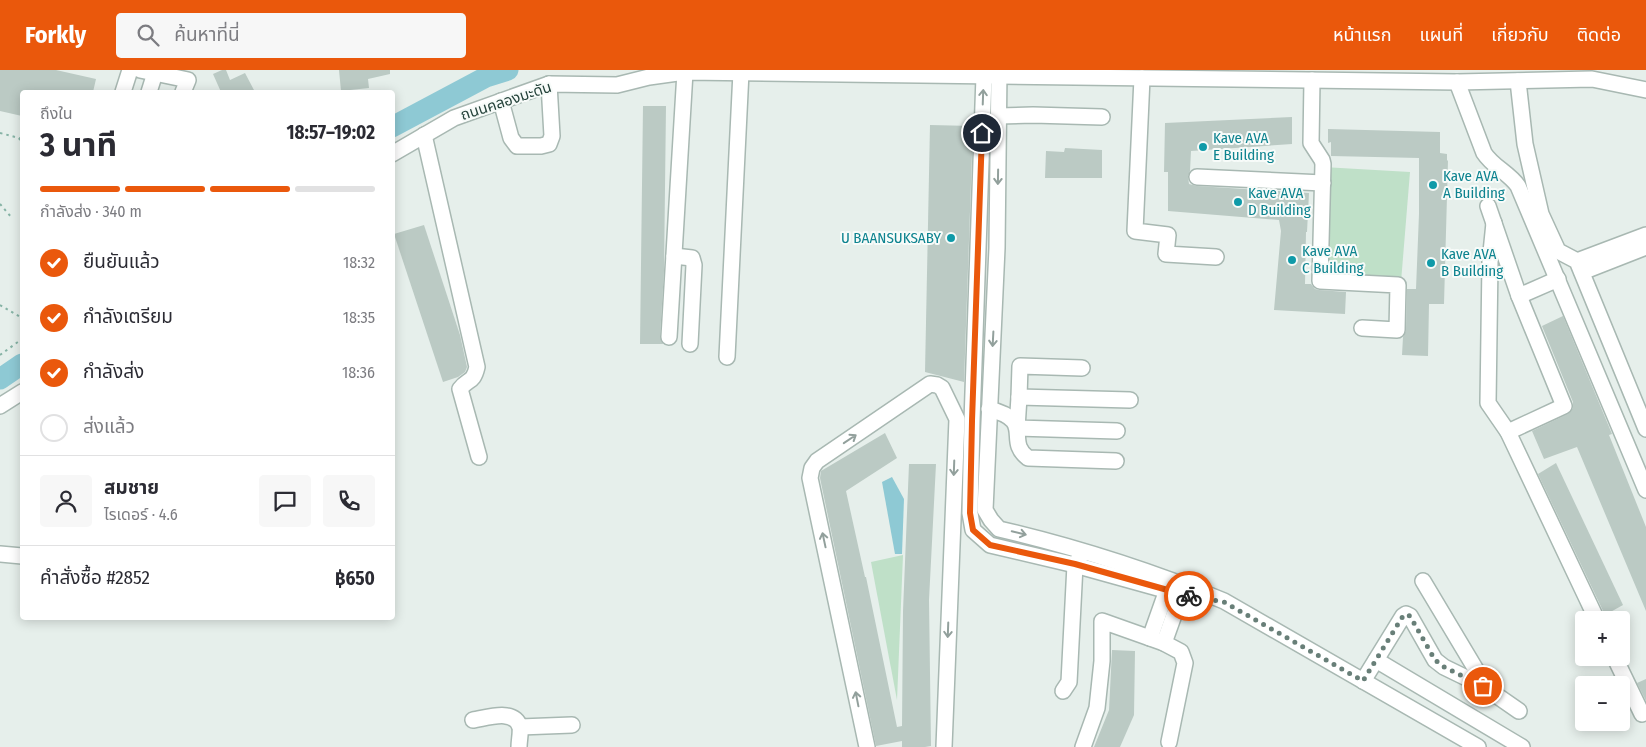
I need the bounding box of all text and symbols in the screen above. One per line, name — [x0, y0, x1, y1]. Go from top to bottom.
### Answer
search box — [116, 13, 466, 58]
text: Forkly — [25, 21, 86, 49]
icon: search — [134, 21, 162, 49]
text: ค้นหาที่นี่ — [174, 23, 240, 46]
text: หน้าแรก — [1333, 24, 1391, 46]
text: แผนที่ — [1419, 24, 1463, 46]
text: เกี่ยวกับ — [1491, 24, 1549, 46]
text: ติดต่อ — [1577, 24, 1621, 46]
street label: ถนนคลองมะดัน — [458, 78, 554, 124]
one-way arrow — [978, 90, 988, 106]
text: ถึงใน — [40, 104, 73, 123]
pin — [961, 112, 1003, 154]
icon: home — [968, 119, 996, 147]
text: 18:57–19:02 — [287, 121, 375, 144]
text: 3 นาที — [40, 126, 117, 164]
place label: Kave AVA E Building — [1213, 129, 1274, 164]
marker: Kave AVA E Building — [1197, 141, 1209, 153]
place label: Kave AVA A Building — [1443, 167, 1505, 202]
one-way arrow — [993, 168, 1003, 185]
marker: Kave AVA A Building — [1427, 179, 1439, 191]
place label: Kave AVA D Building — [1248, 184, 1311, 219]
marker: Kave AVA D Building — [1232, 196, 1244, 208]
text: กำลังส่ง · 340 m — [40, 202, 142, 221]
place label: U BAANSUKSABY — [841, 229, 942, 247]
marker: U BAANSUKSABY — [945, 232, 957, 244]
place label: Kave AVA C Building — [1302, 242, 1364, 277]
place label: Kave AVA B Building — [1441, 245, 1503, 280]
icon: check — [40, 249, 68, 277]
text: ยืนยันแล้ว — [83, 250, 160, 273]
text: 18:32 — [343, 253, 375, 272]
marker: Kave AVA C Building — [1286, 254, 1298, 266]
marker: Kave AVA B Building — [1425, 257, 1437, 269]
icon: check — [40, 304, 68, 332]
text: กำลังเตรียม — [83, 305, 173, 328]
text: 18:35 — [343, 308, 375, 327]
one-way arrow — [988, 331, 997, 347]
icon: check — [40, 359, 68, 387]
text: กำลังส่ง — [83, 360, 144, 383]
text: 18:36 — [342, 363, 375, 382]
text: ส่งแล้ว — [83, 415, 135, 438]
one-way arrow — [843, 433, 857, 443]
one-way arrow — [950, 459, 959, 475]
button: person — [40, 475, 92, 527]
button: chat — [259, 475, 311, 527]
button: phone — [323, 475, 375, 527]
text: สมชาย — [104, 476, 159, 499]
text: ไรเดอร์ · 4.6 — [104, 505, 178, 524]
one-way arrow — [1011, 529, 1027, 539]
one-way arrow — [819, 533, 828, 549]
text: คำสั่งซื้อ #2852 — [40, 566, 150, 589]
text: ฿650 — [335, 567, 375, 590]
courier — [1164, 571, 1214, 621]
icon: bike — [1175, 582, 1203, 610]
map controls — [1575, 611, 1630, 731]
button: + — [1575, 611, 1630, 666]
one-way arrow — [944, 622, 953, 638]
pin — [1462, 665, 1504, 707]
icon: bag — [1469, 672, 1497, 700]
button: − — [1575, 676, 1630, 731]
one-way arrow — [852, 692, 861, 708]

